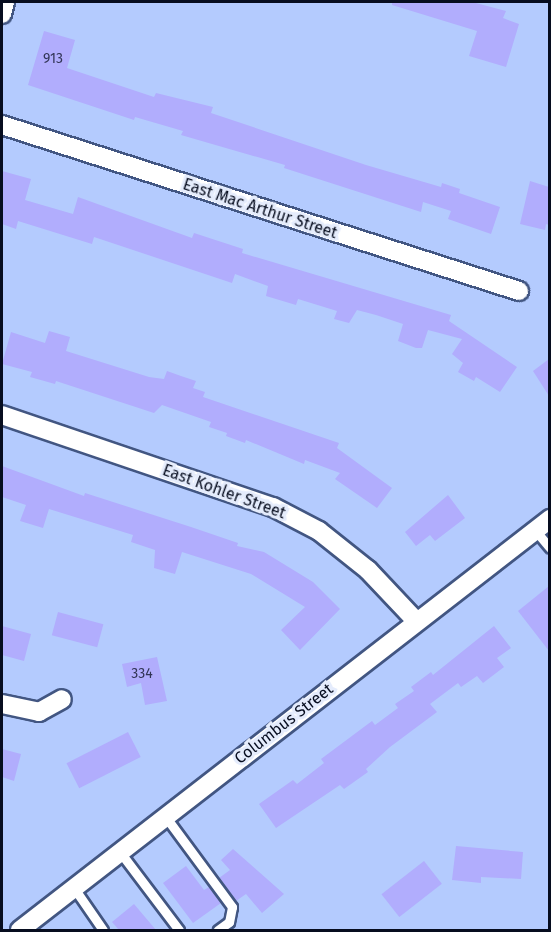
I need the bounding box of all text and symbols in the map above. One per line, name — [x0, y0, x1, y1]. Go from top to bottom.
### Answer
house number: 913 — [43, 51, 63, 67]
street label: East Mac Arthur Street — [180, 175, 340, 243]
street label: East Kohler Street — [160, 461, 288, 523]
house number: 334 — [131, 666, 153, 682]
street label: Columbus Street — [231, 680, 337, 768]

